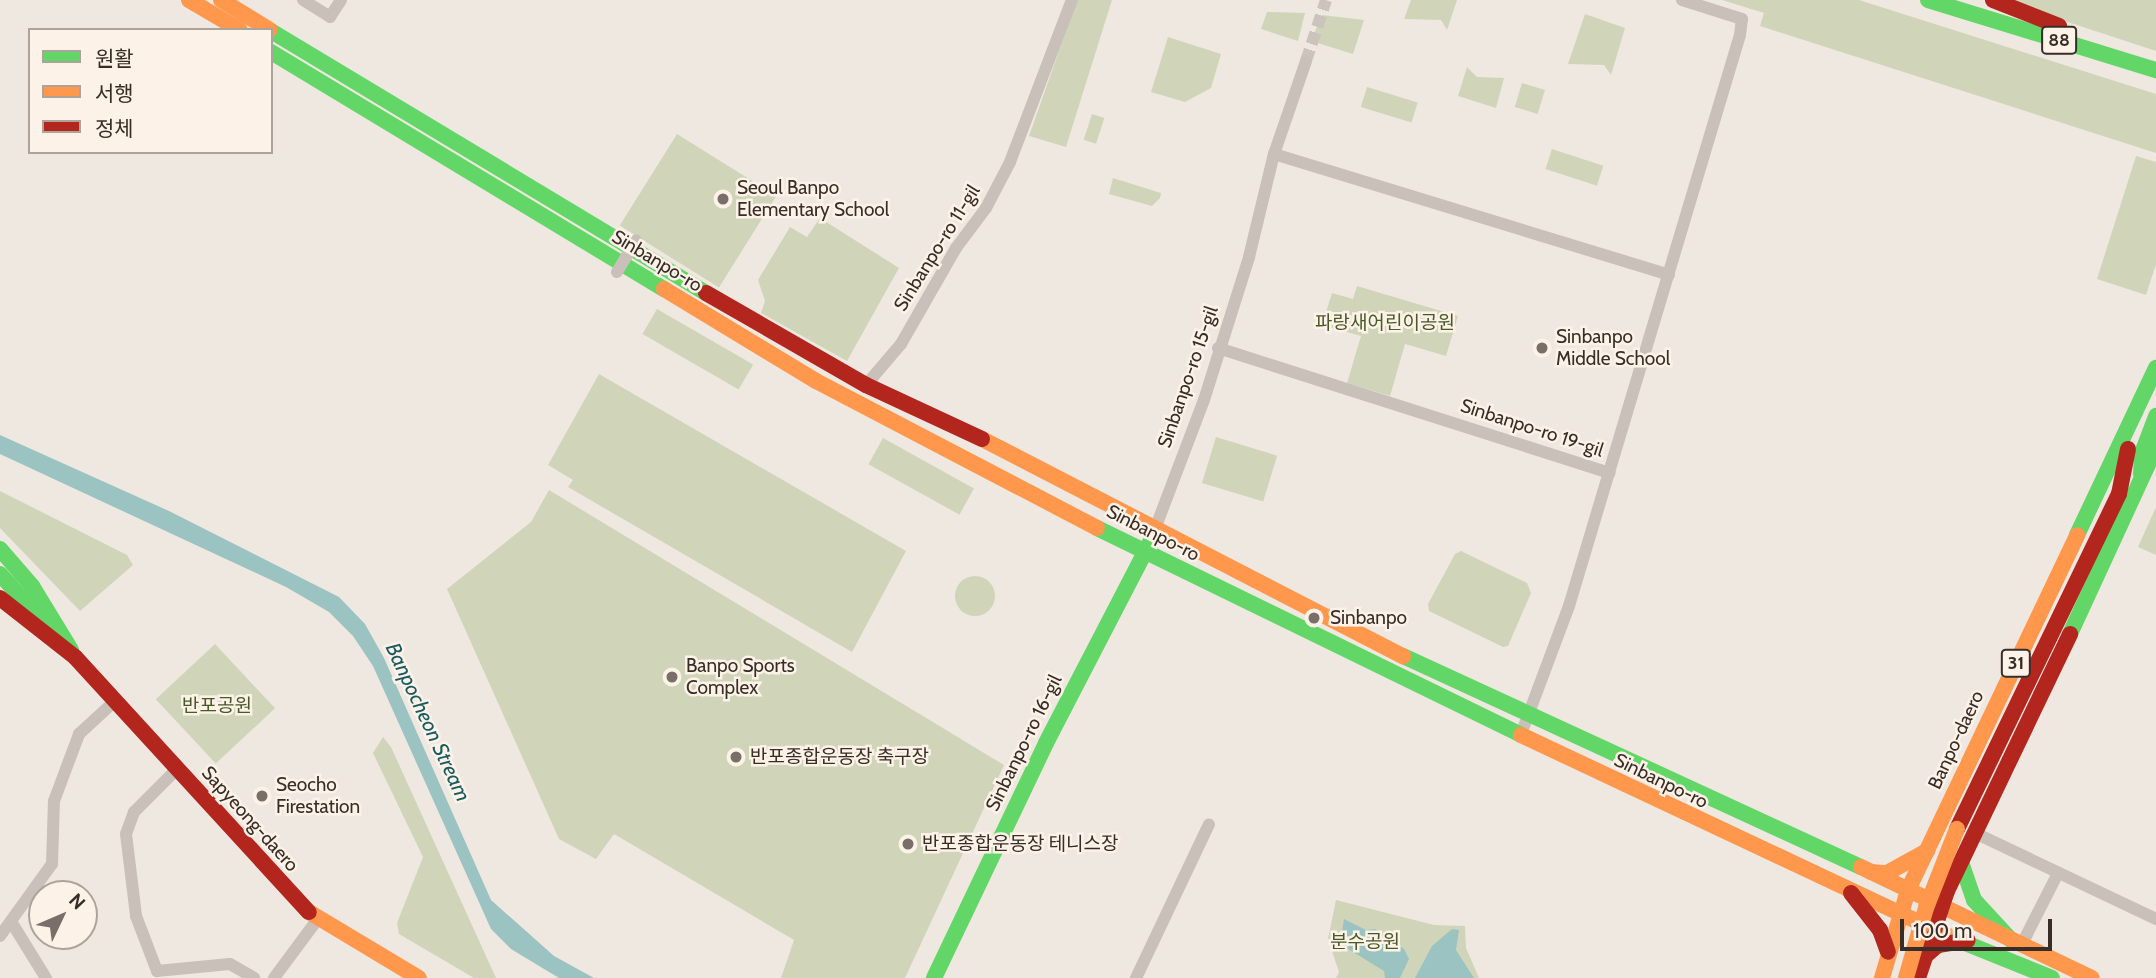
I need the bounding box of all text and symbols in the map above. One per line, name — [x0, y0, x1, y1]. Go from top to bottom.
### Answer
road number: 88 — [2040, 26, 2078, 55]
legend — [28, 28, 273, 154]
text: 원활 — [95, 46, 134, 71]
text: 서행 — [95, 81, 134, 106]
text: 정체 — [95, 116, 134, 141]
place label: Seoul Banpo Elementary School — [737, 177, 889, 221]
street label: Sinbanpo-ro 11-gil — [889, 181, 985, 315]
marker: Seoul Banpo Elementary School — [715, 191, 731, 207]
street label: Sinbanpo-ro — [608, 225, 706, 297]
street label: Sinbanpo-ro 15-gil — [1153, 303, 1223, 451]
park label: 파랑새어린이공원 — [1315, 312, 1455, 334]
place label: Sinbanpo Middle School — [1556, 326, 1670, 370]
marker: Sinbanpo Middle School — [1534, 340, 1550, 356]
street label: Sinbanpo-ro 19-gil — [1458, 394, 1606, 462]
street label: Sinbanpo-ro — [1103, 500, 1203, 566]
place label: Sinbanpo — [1330, 607, 1407, 629]
marker: Sinbanpo — [1304, 608, 1324, 628]
water label: Banpocheon Stream — [380, 639, 476, 805]
road number: 31 — [2000, 648, 2032, 678]
place label: Banpo Sports Complex — [686, 655, 795, 699]
marker: Banpo Sports Complex — [664, 669, 680, 685]
street label: Sinbanpo-ro 16-gil — [981, 671, 1067, 815]
street label: Banpo-daero — [1923, 687, 1989, 793]
park label: 반포공원 — [182, 695, 252, 717]
place label: 반포종합운동장 축구장 — [750, 746, 929, 768]
marker: 반포종합운동장 축구장 — [728, 749, 744, 765]
street label: Sinbanpo-ro — [1611, 749, 1711, 813]
street label: Sapyeong-daero — [197, 762, 303, 876]
place label: Seocho Firestation — [276, 774, 360, 818]
marker: Seocho Firestation — [254, 788, 270, 804]
place label: 반포종합운동장 테니스장 — [922, 833, 1119, 855]
marker: 반포종합운동장 테니스장 — [900, 836, 916, 852]
north arrow — [28, 880, 98, 950]
text: N — [64, 889, 90, 914]
scale bar — [1904, 904, 2056, 948]
text: 100 m — [1913, 918, 1972, 943]
park label: 분수공원 — [1330, 931, 1400, 953]

